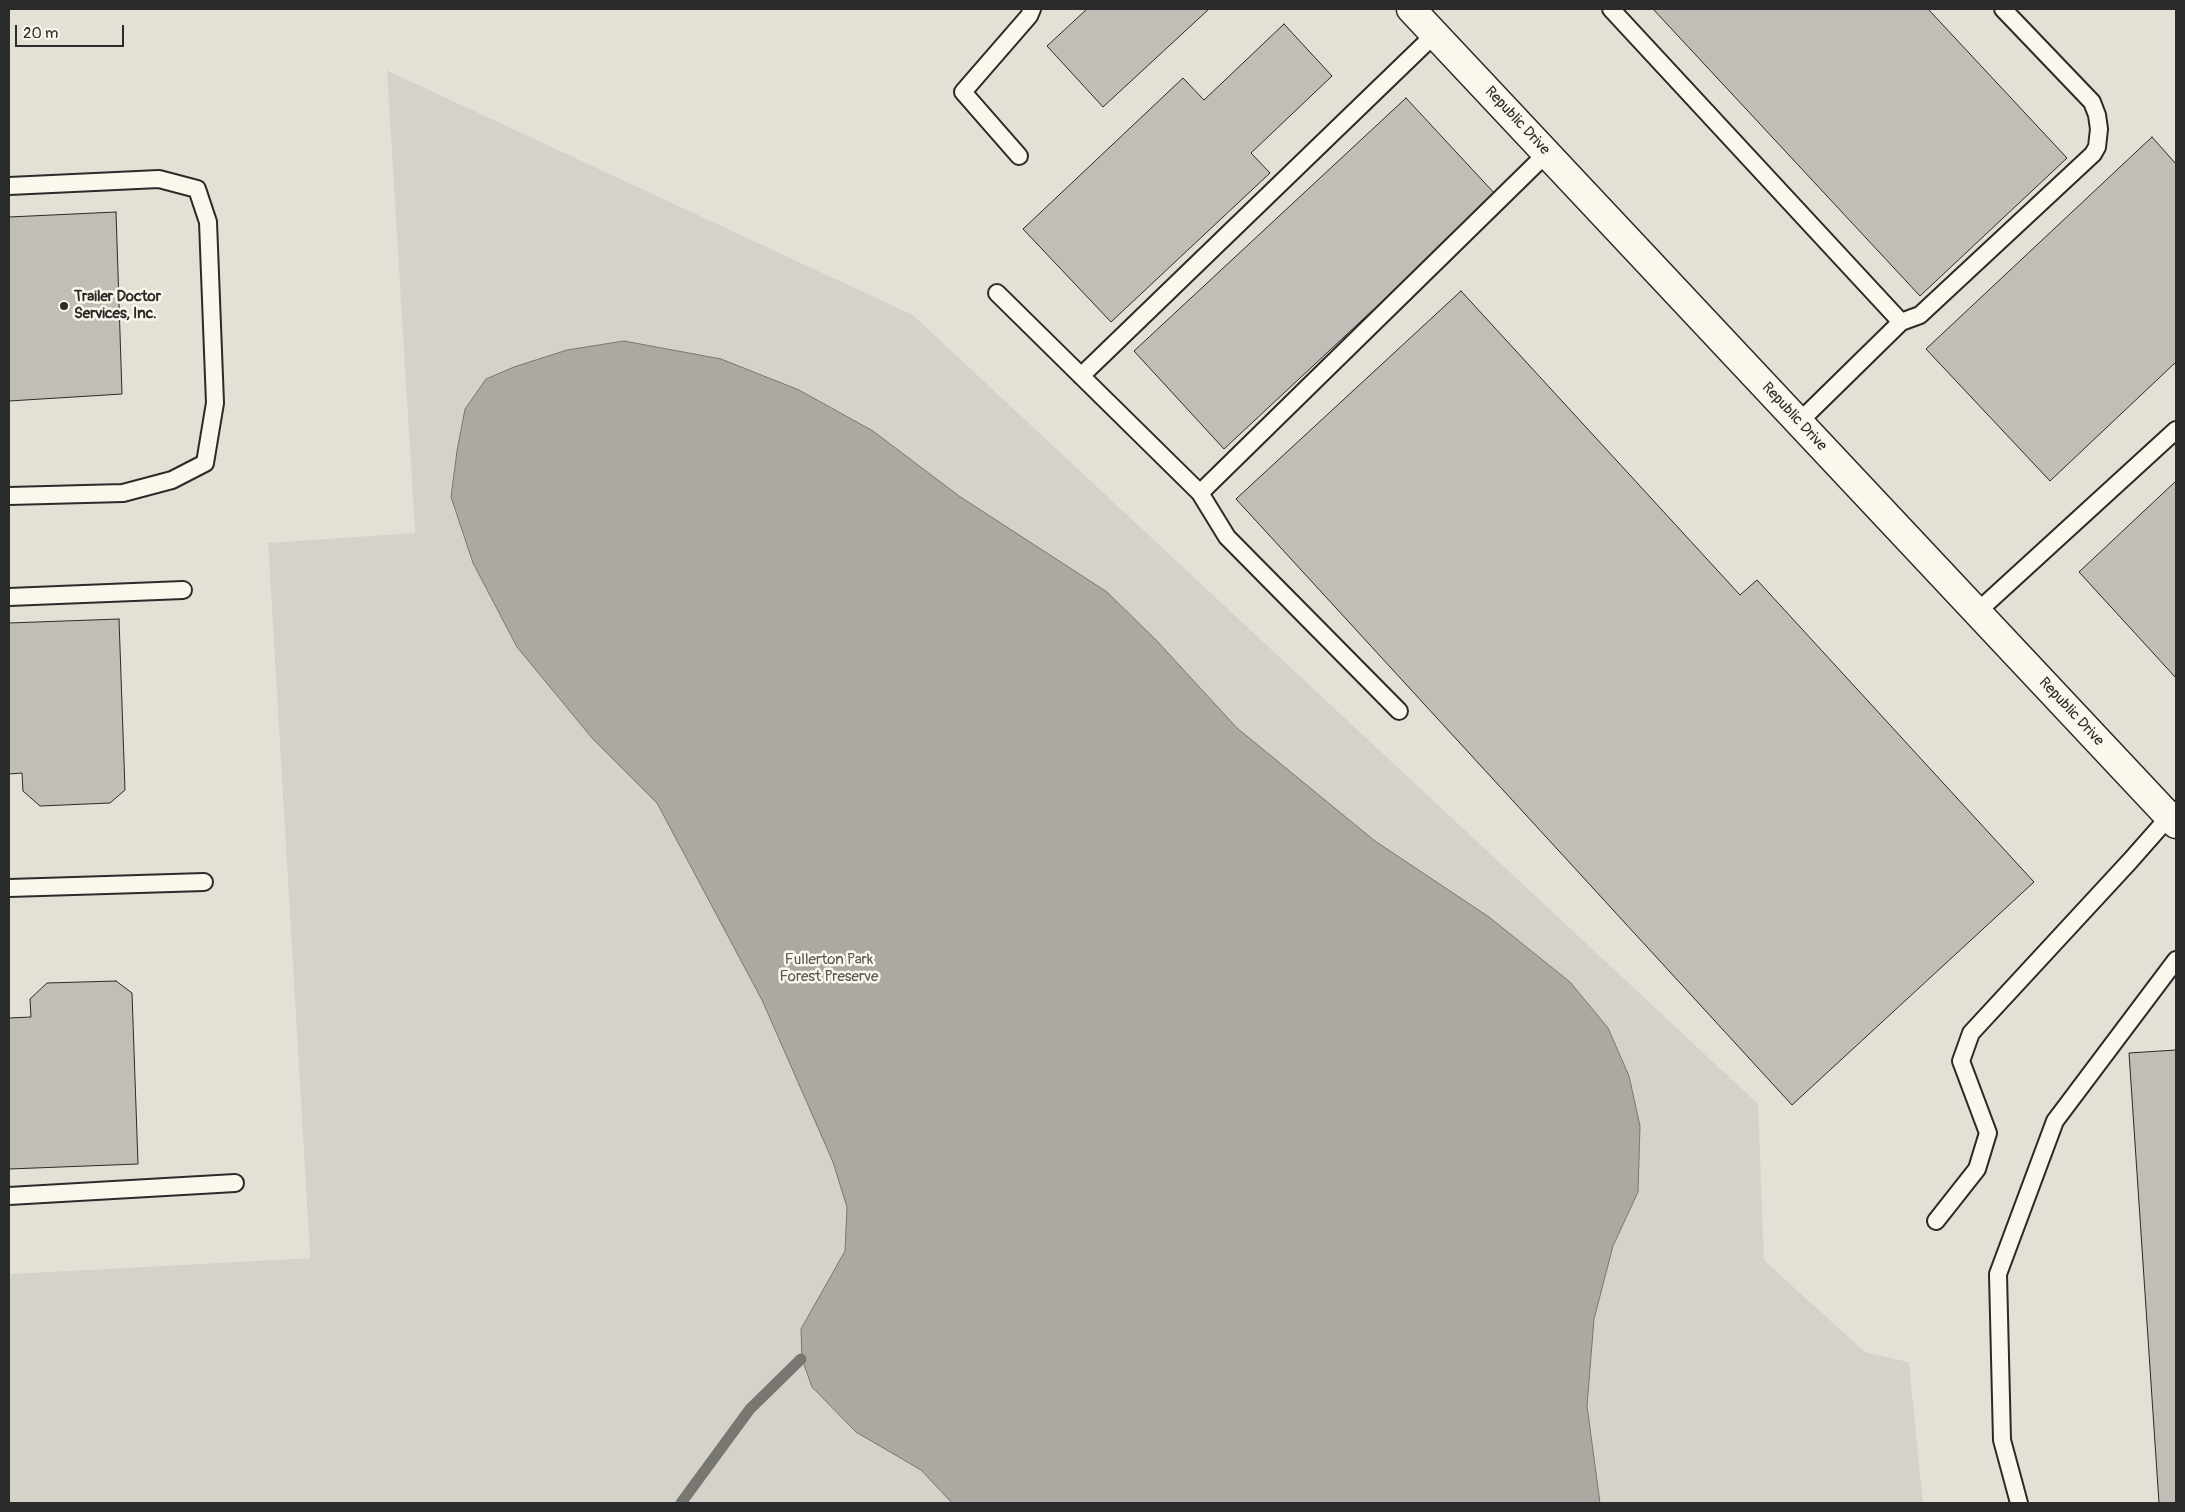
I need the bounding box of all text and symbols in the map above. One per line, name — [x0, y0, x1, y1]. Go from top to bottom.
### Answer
scale bar — [18, 15, 126, 47]
text: 20 m — [23, 24, 58, 43]
street label: Republic Drive — [1481, 83, 1553, 159]
place label: Trailer Doctor Services, Inc. — [74, 288, 161, 323]
marker: Trailer Doctor Services, Inc. — [58, 300, 70, 312]
street label: Republic Drive — [1758, 379, 1830, 455]
street label: Republic Drive — [2035, 674, 2107, 750]
park label: Fullerton Park Forest Preserve — [780, 951, 878, 986]

